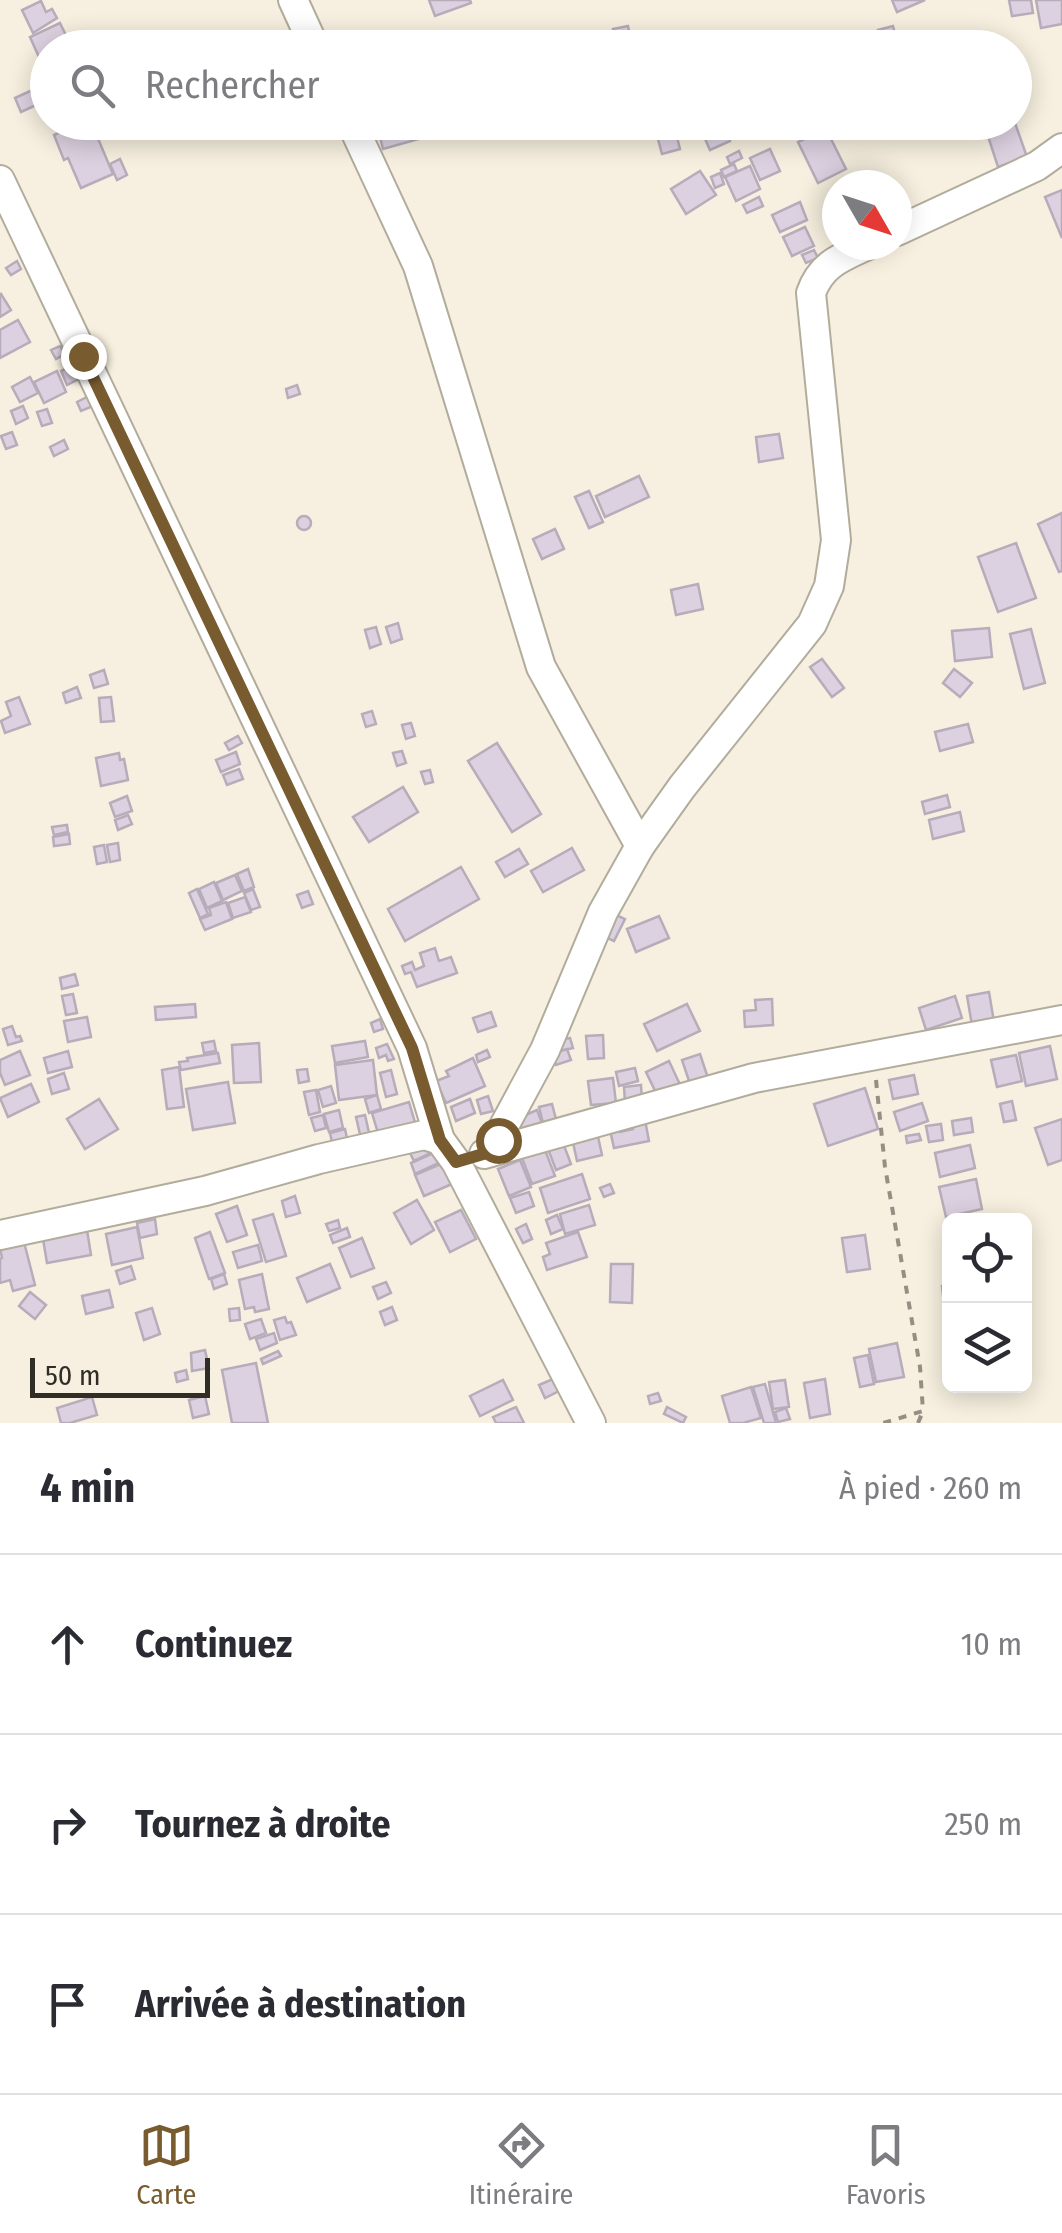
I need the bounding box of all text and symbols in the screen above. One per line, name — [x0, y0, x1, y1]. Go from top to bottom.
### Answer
search box — [30, 30, 1032, 140]
icon: search — [65, 58, 120, 113]
text: Rechercher — [145, 62, 320, 108]
north arrow — [822, 170, 912, 260]
route end — [61, 334, 107, 380]
route start — [476, 1118, 522, 1164]
map controls — [942, 1213, 1032, 1393]
button: locate — [942, 1213, 1032, 1303]
button: layers — [942, 1303, 1032, 1393]
scale bar — [30, 1353, 210, 1398]
text: 50 m — [45, 1359, 101, 1392]
text: 4 min — [40, 1463, 135, 1513]
text: À pied · 260 m — [839, 1469, 1022, 1507]
icon: ahead — [40, 1617, 95, 1672]
text: Continuez — [135, 1621, 292, 1667]
text: 10 m — [961, 1625, 1022, 1663]
icon: right — [40, 1797, 95, 1852]
text: Tournez à droite — [135, 1801, 391, 1847]
text: 250 m — [944, 1805, 1022, 1843]
icon: arrive — [40, 1977, 95, 2032]
text: Arrivée à destination — [135, 1981, 466, 2027]
tab: Carte — [136, 2118, 196, 2211]
tab: Itinéraire — [469, 2118, 573, 2211]
tab: Favoris — [846, 2118, 926, 2211]

